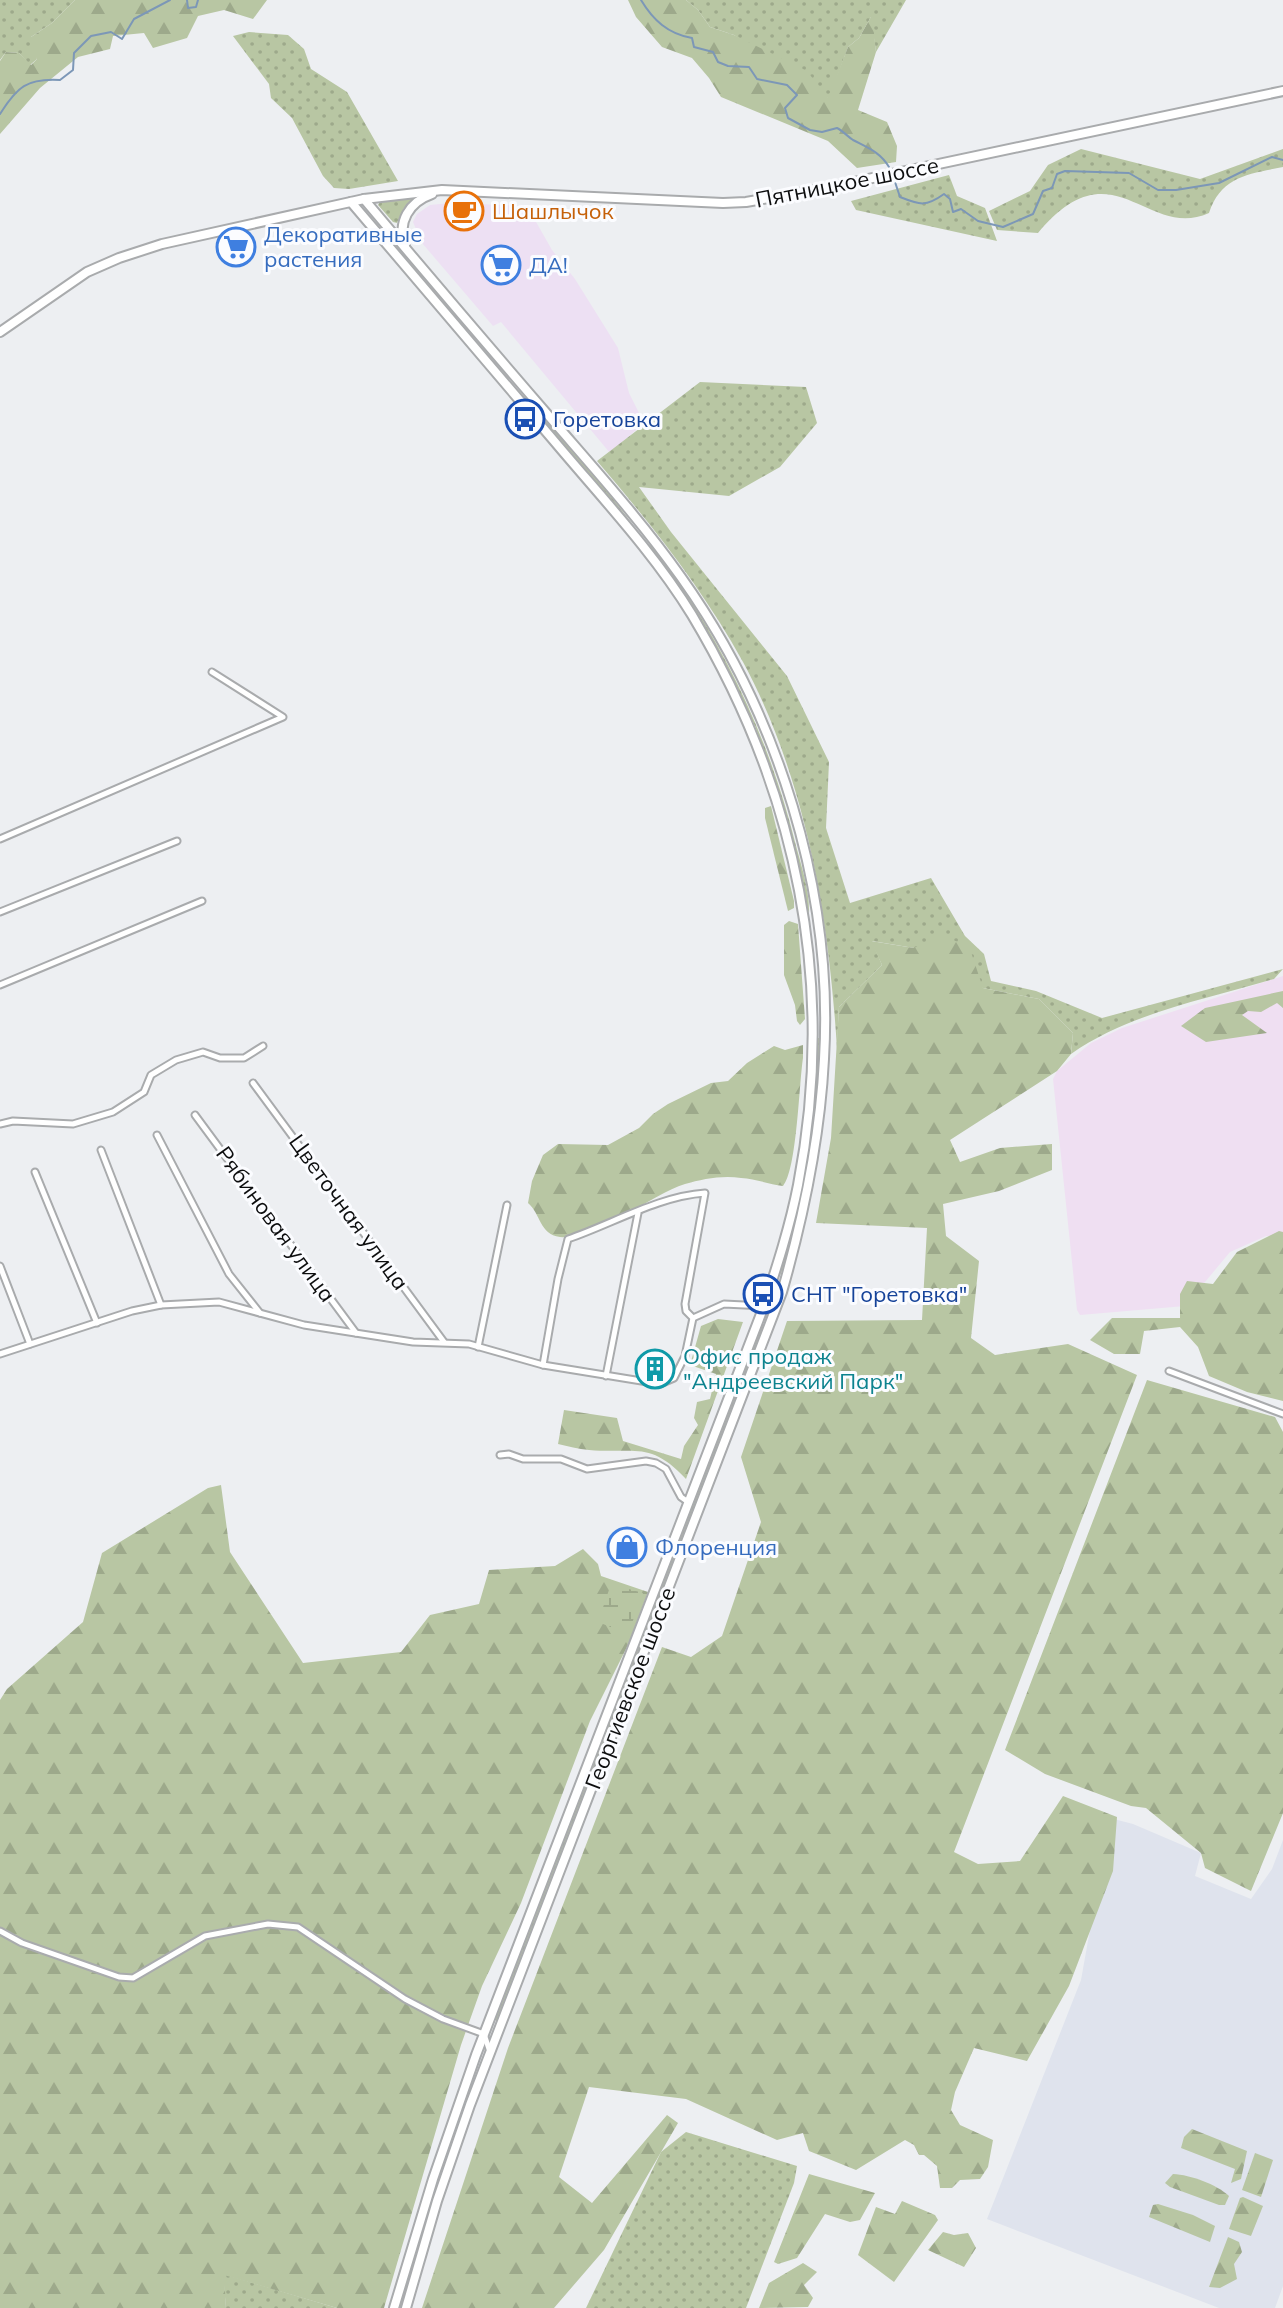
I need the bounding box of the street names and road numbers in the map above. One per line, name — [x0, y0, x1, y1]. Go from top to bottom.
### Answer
street label: Пятницкое шоссе — [753, 150, 941, 214]
street label: Цветочная улица — [283, 1129, 415, 1295]
street label: Рябиновая улица — [210, 1141, 342, 1307]
street label: Георгиевское шоссе — [579, 1583, 681, 1793]

